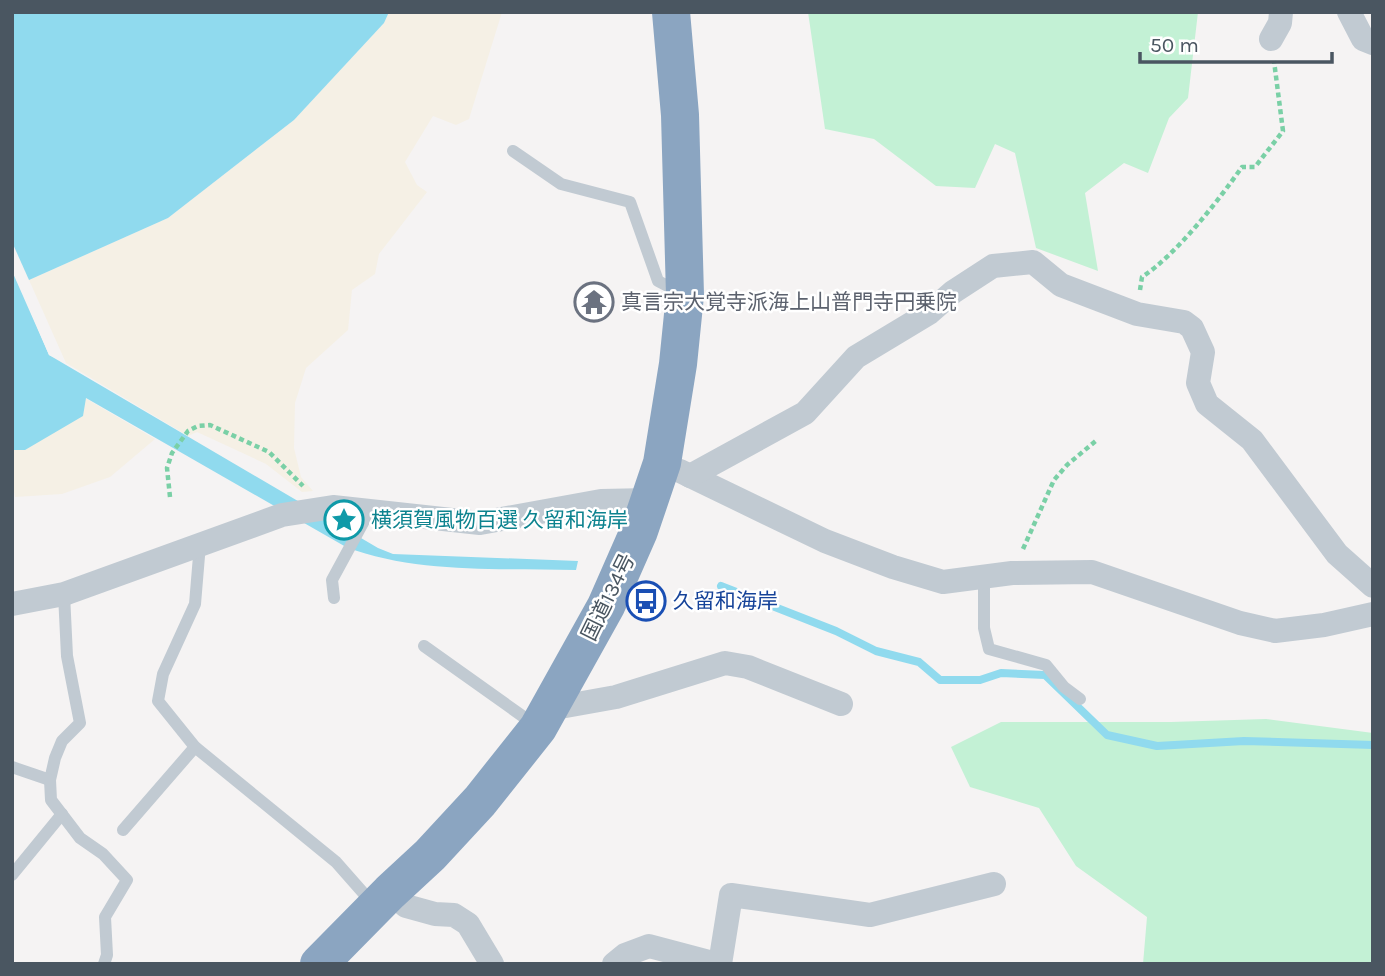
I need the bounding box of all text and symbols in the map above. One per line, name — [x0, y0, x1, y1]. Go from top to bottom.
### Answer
scale bar — [1140, 21, 1332, 65]
text: 50 m — [1150, 33, 1199, 57]
temple icon: 真言宗大覚寺派海上山普門寺円乗院 — [573, 281, 615, 323]
place label: 真言宗大覚寺派海上山普門寺円乗院 — [621, 290, 957, 314]
place icon: 横須賀風物百選 久留和海岸 — [323, 499, 365, 541]
place label: 横須賀風物百選 久留和海岸 — [371, 508, 628, 532]
street label: 国道134号 — [577, 549, 639, 645]
bus stop icon: 久留和海岸 — [625, 580, 667, 622]
place label: 久留和海岸 — [673, 589, 778, 613]

